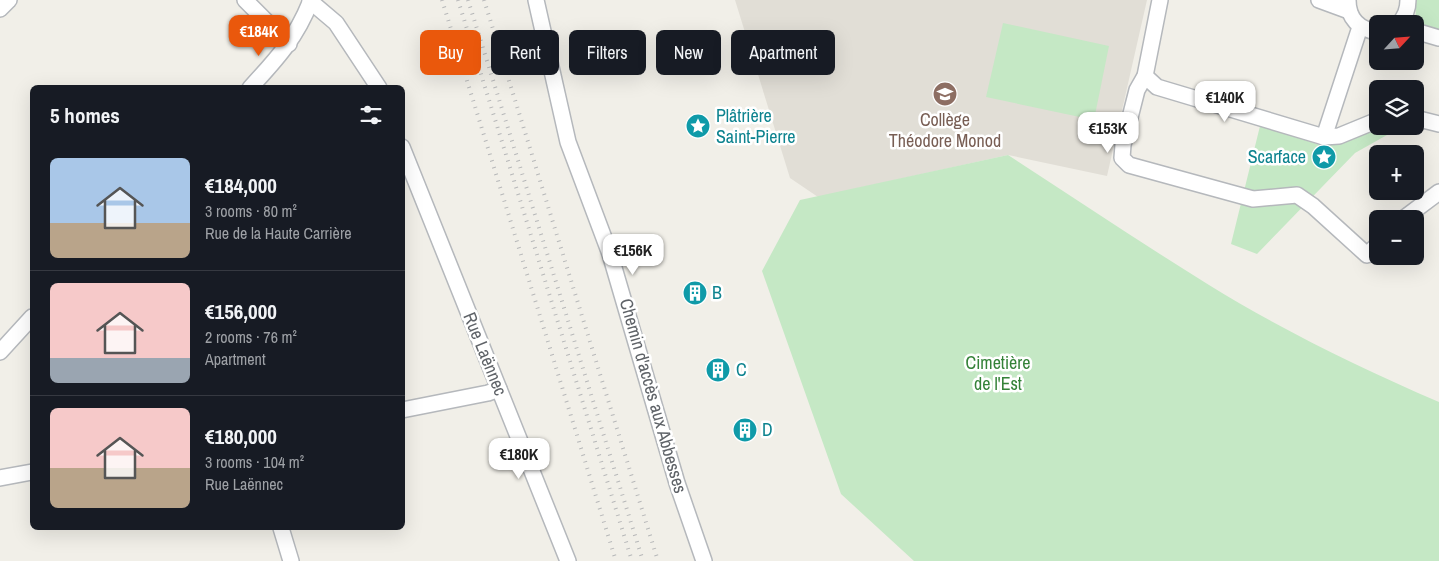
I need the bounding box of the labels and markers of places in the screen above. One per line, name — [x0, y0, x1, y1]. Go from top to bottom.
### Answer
pin: €184K — [224, 15, 294, 57]
pin: €140K — [1190, 80, 1260, 123]
school or university icon: Collège Théodore Monod — [932, 81, 958, 107]
place label: Plâtrière Saint-Pierre — [716, 103, 796, 149]
place label: Collège Théodore Monod — [889, 107, 1001, 153]
pin: €153K — [1073, 112, 1143, 154]
place icon: Plâtrière Saint-Pierre — [685, 113, 711, 139]
place label: Scarface — [1248, 144, 1306, 169]
place icon: Scarface — [1311, 144, 1337, 170]
pin: €156K — [598, 234, 668, 276]
building icon: B — [682, 280, 708, 306]
place label: B — [712, 280, 722, 305]
building icon: C — [705, 357, 731, 383]
place label: C — [736, 357, 747, 382]
building icon: D — [732, 417, 758, 443]
place label: D — [762, 417, 773, 442]
pin: €180K — [484, 438, 554, 480]

